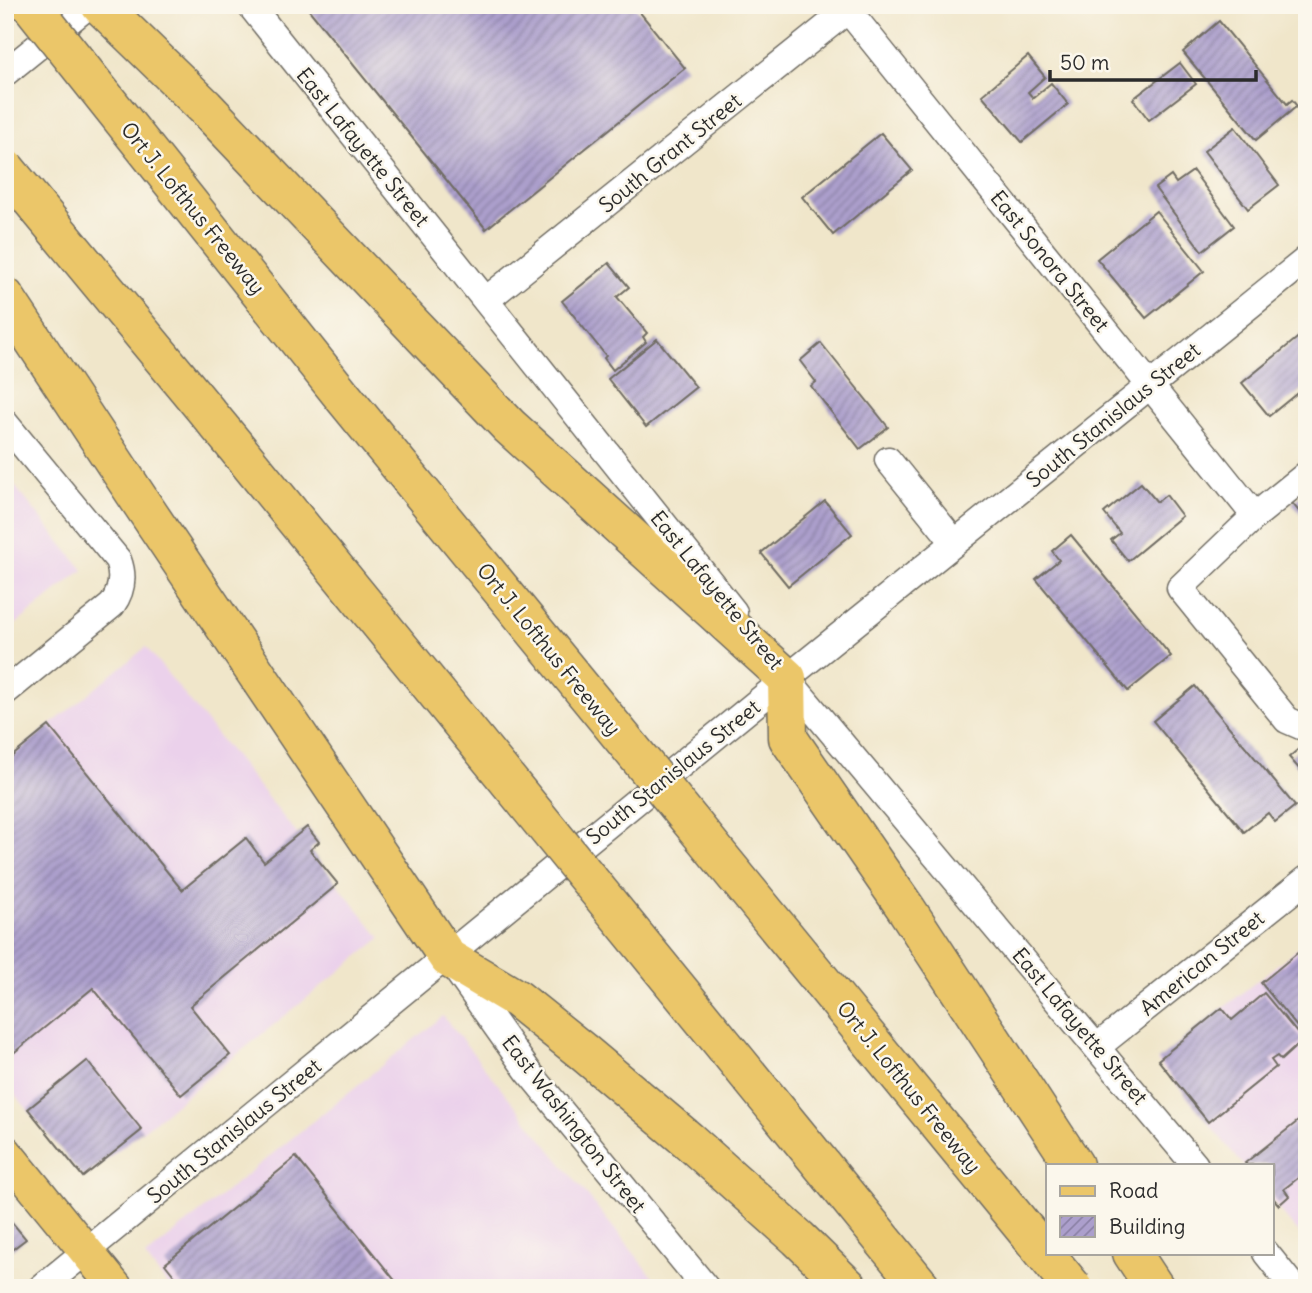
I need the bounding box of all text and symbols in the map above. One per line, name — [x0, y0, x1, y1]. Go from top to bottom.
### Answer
scale bar — [1050, 38, 1256, 82]
text: 50 m — [1060, 49, 1109, 76]
street label: East Lafayette Street — [291, 62, 435, 232]
street label: South Grant Street — [593, 87, 747, 219]
street label: Ort J. Lofthus Freeway — [115, 116, 271, 300]
street label: East Sonora Street — [985, 185, 1115, 337]
street label: South Stanislaus Street — [1020, 336, 1206, 494]
street label: East Lafayette Street — [645, 505, 789, 675]
street label: Ort J. Lofthus Freeway — [471, 557, 627, 741]
street label: South Stanislaus Street — [580, 693, 766, 851]
street label: American Street — [1134, 905, 1270, 1021]
street label: East Lafayette Street — [1006, 942, 1154, 1110]
street label: Ort J. Lofthus Freeway — [831, 995, 987, 1179]
street label: East Washington Street — [496, 1030, 652, 1218]
street label: South Stanislaus Street — [141, 1052, 327, 1210]
legend — [1046, 1164, 1274, 1254]
text: Road — [1109, 1177, 1158, 1204]
text: Building — [1109, 1213, 1185, 1240]

